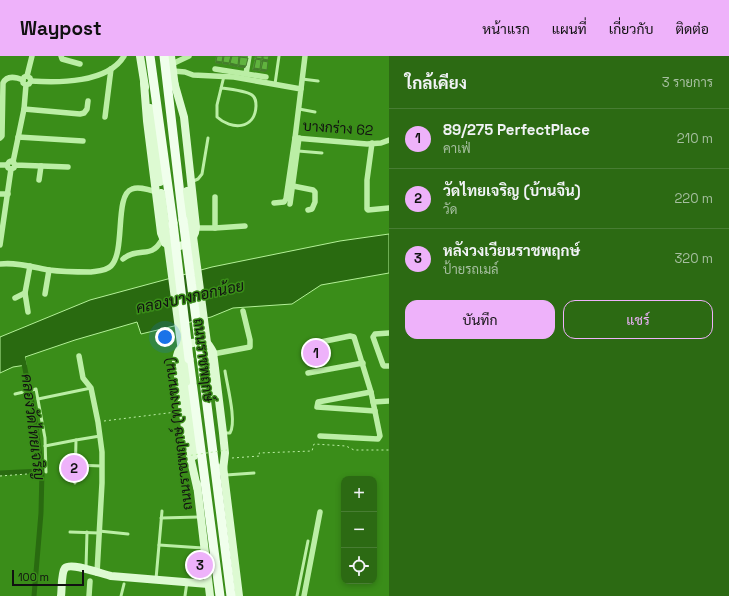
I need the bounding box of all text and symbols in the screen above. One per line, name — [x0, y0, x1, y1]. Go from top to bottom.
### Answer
text: Waypost — [20, 16, 102, 41]
text: หน้าแรก — [482, 20, 530, 38]
text: แผนที่ — [552, 20, 587, 38]
text: เกี่ยวกับ — [609, 20, 653, 38]
text: ติดต่อ — [675, 20, 709, 38]
text: ใกล้เคียง — [405, 72, 467, 94]
text: 3 รายการ — [662, 74, 713, 91]
street label: บางกร่าง 62 — [302, 117, 374, 139]
text: 89/275 PerfectPlace — [443, 120, 590, 139]
text: 1 — [415, 130, 421, 147]
text: 210 m — [677, 130, 713, 147]
text: คาเฟ่ — [443, 140, 471, 157]
text: วัดไทยเจริญ (บ้านจีน) — [443, 181, 581, 200]
text: 2 — [414, 190, 422, 207]
text: 220 m — [674, 190, 713, 207]
text: วัด — [443, 201, 457, 218]
text: หลังวงเวียนราชพฤกษ์ — [443, 241, 580, 260]
text: 3 — [414, 250, 422, 267]
text: 320 m — [674, 250, 713, 267]
text: ป้ายรถเมล์ — [443, 261, 499, 278]
water label: คลองบางกอกน้อย — [134, 276, 246, 317]
button: บันทึก — [405, 300, 555, 339]
button: แชร์ — [563, 300, 713, 339]
street label: ถนนราชพฤกษ์ — [190, 317, 218, 403]
your location — [155, 327, 175, 347]
pin: 1 — [303, 338, 329, 368]
street label: ถนนราชพฤกษ์ (ทางขนาน) — [160, 357, 196, 511]
water label: คลองวัดไทยเจริญ — [18, 373, 50, 482]
pin: 2 — [61, 453, 87, 483]
map controls — [341, 476, 377, 584]
button: + — [341, 476, 377, 512]
button: − — [341, 512, 377, 548]
button: locate — [341, 548, 377, 584]
pin: 3 — [187, 550, 213, 580]
scale bar — [12, 568, 84, 587]
text: 100 m — [18, 570, 49, 584]

